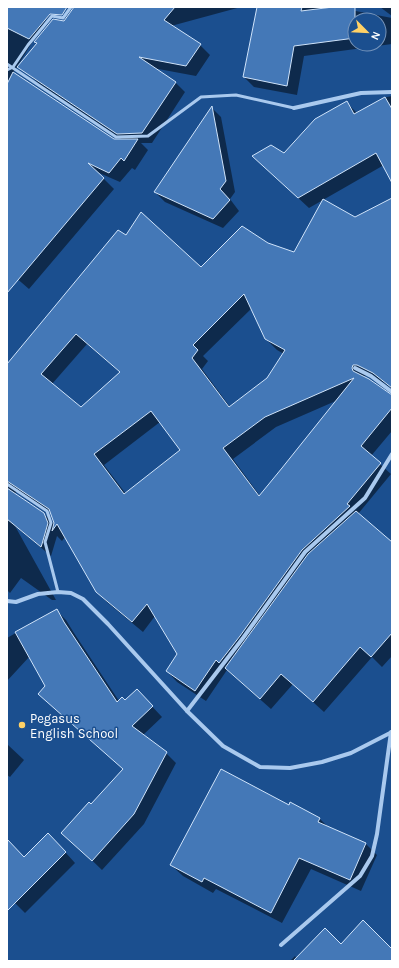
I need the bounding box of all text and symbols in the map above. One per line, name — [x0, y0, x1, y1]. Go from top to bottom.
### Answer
north arrow — [347, 12, 387, 52]
text: N — [368, 30, 383, 42]
place label: Pegasus English School — [30, 711, 118, 741]
marker: Pegasus English School — [17, 720, 27, 730]

